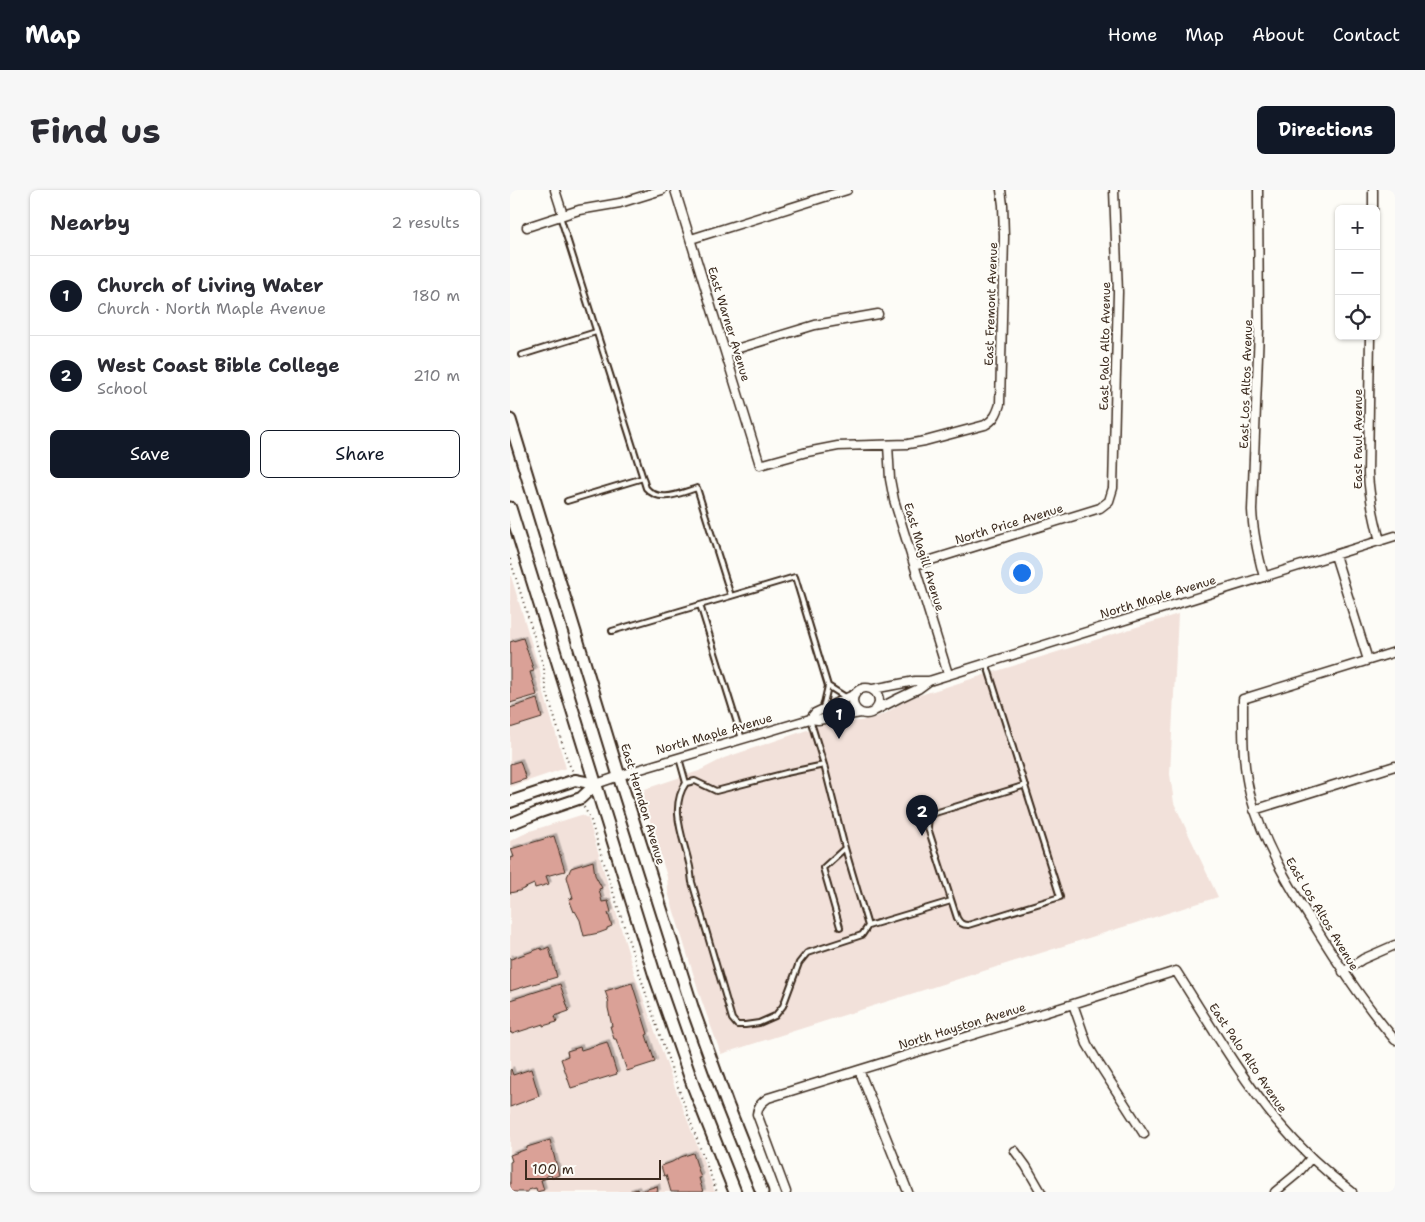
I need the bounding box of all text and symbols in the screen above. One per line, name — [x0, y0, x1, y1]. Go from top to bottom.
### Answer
text: Map — [25, 19, 81, 51]
text: Home — [1108, 23, 1157, 47]
text: Map — [1185, 23, 1224, 47]
text: About — [1252, 23, 1305, 47]
text: Contact — [1333, 23, 1400, 47]
button: Directions — [1257, 106, 1395, 154]
text: Find us — [30, 107, 161, 154]
map controls — [1335, 205, 1380, 340]
button: + — [1335, 205, 1380, 250]
text: Nearby — [50, 209, 130, 237]
text: 2 results — [391, 212, 460, 233]
street label: East Fremont Avenue — [981, 242, 1001, 366]
button: − — [1335, 250, 1380, 295]
street label: East Warner Avenue — [704, 265, 754, 384]
text: Church of Living Water — [97, 273, 323, 298]
street label: East Palo Alto Avenue — [1096, 281, 1114, 411]
text: 1 — [62, 285, 70, 306]
text: 180 m — [412, 285, 460, 306]
button: locate — [1335, 295, 1380, 340]
text: Church · North Maple Avenue — [97, 298, 326, 319]
street label: East Los Altos Avenue — [1236, 319, 1256, 449]
text: West Coast Bible College — [97, 353, 340, 378]
text: 2 — [60, 365, 72, 386]
text: 210 m — [413, 365, 460, 386]
text: School — [97, 378, 147, 399]
street label: East Paul Avenue — [1350, 389, 1366, 489]
button: Save — [50, 430, 250, 478]
button: Share — [260, 430, 460, 478]
street label: North Price Avenue — [953, 500, 1065, 548]
street label: East Magill Avenue — [900, 501, 948, 613]
your location — [1009, 560, 1035, 586]
street label: North Maple Avenue — [1098, 572, 1218, 622]
pin: 1 — [823, 698, 855, 739]
street label: North Maple Avenue — [654, 710, 774, 758]
street label: East Herndon Avenue — [617, 741, 669, 867]
pin: 2 — [906, 795, 938, 836]
street label: East Los Altos Avenue — [1282, 854, 1362, 974]
street label: North Hayston Avenue — [896, 999, 1028, 1053]
street label: East Palo Alto Avenue — [1205, 1000, 1291, 1116]
scale bar — [525, 1157, 661, 1180]
text: 100 m — [532, 1160, 574, 1178]

